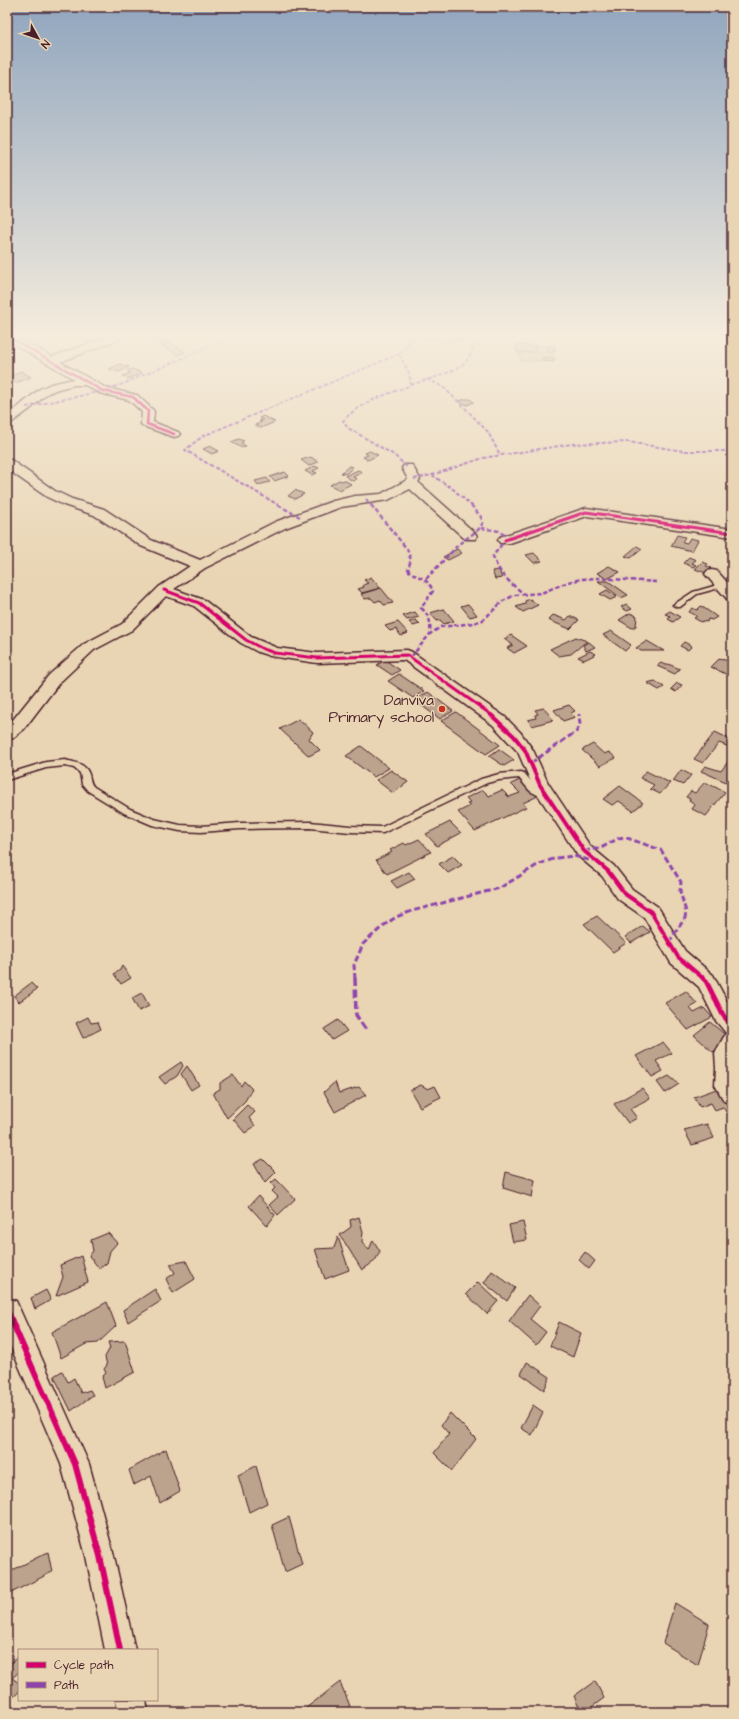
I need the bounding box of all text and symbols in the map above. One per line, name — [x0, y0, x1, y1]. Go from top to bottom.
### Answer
north arrow — [18, 18, 58, 58]
text: N — [37, 37, 53, 52]
place label: Danviva Primary school — [328, 690, 434, 729]
marker: Danviva Primary school — [437, 704, 447, 714]
legend — [18, 1649, 158, 1701]
text: Cycle path — [54, 1657, 113, 1675]
text: Path — [54, 1677, 79, 1694]

